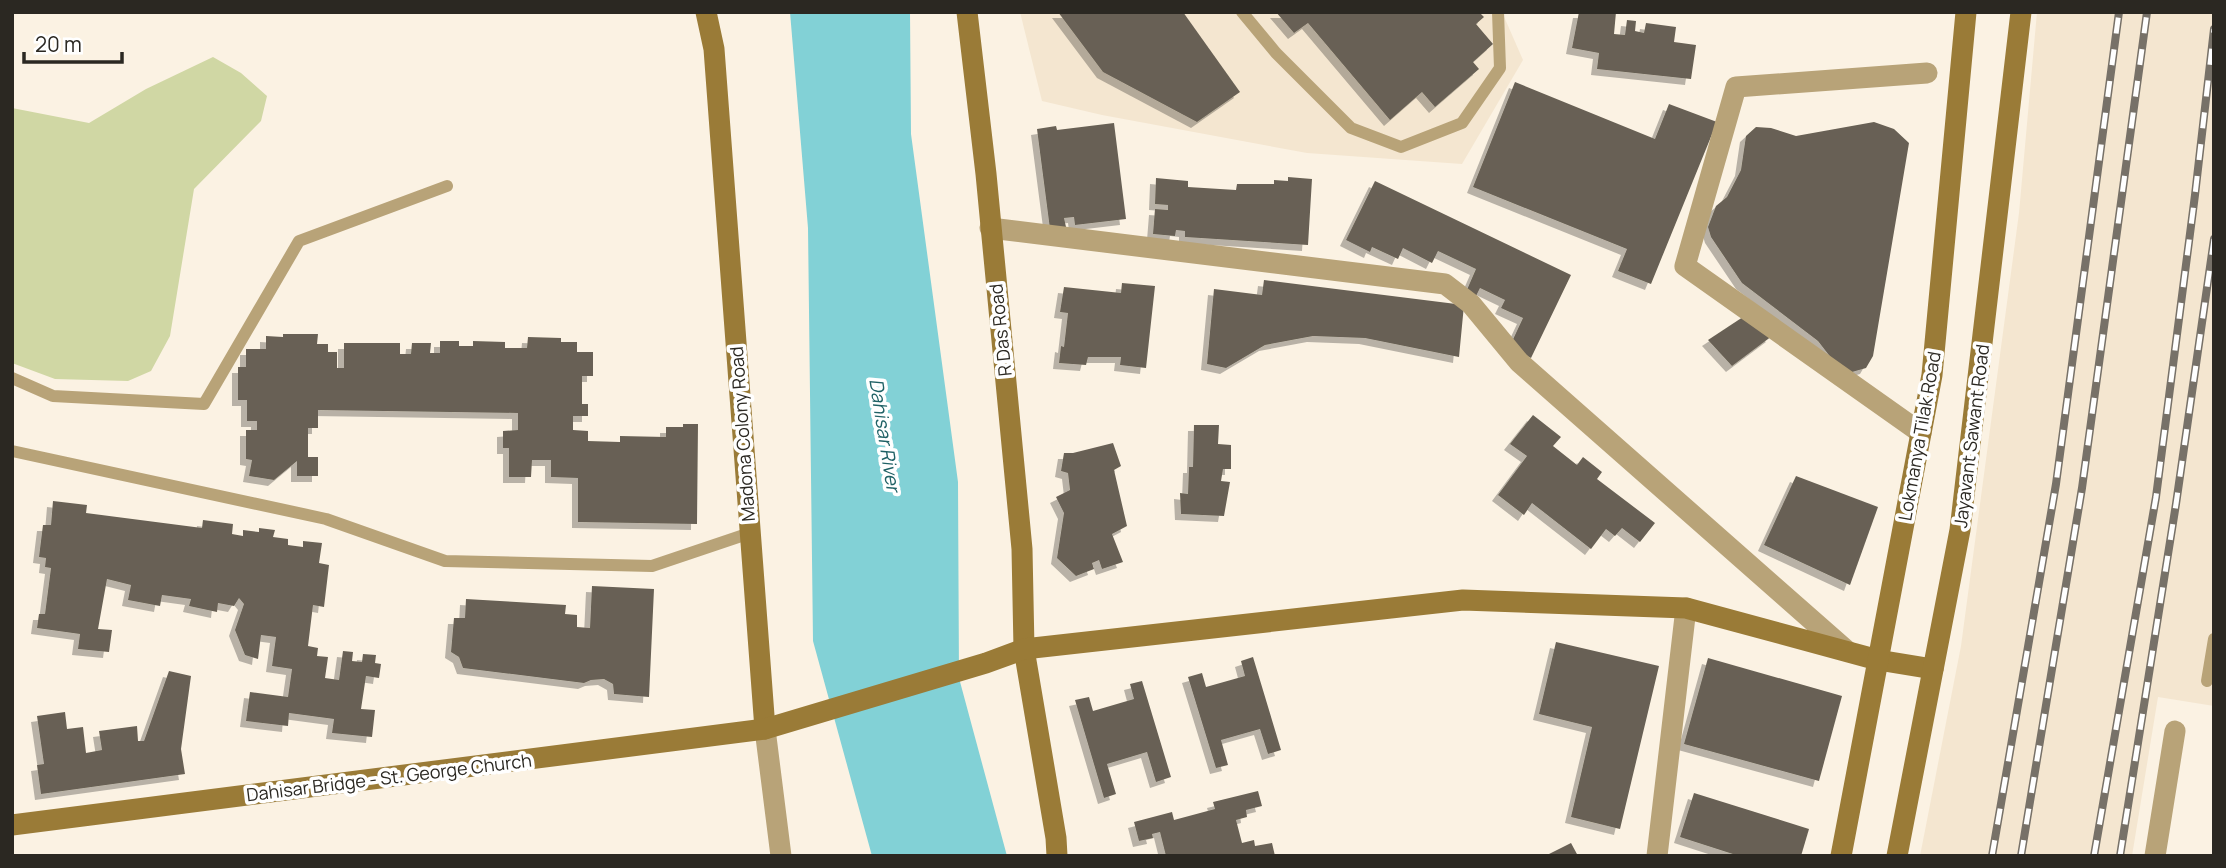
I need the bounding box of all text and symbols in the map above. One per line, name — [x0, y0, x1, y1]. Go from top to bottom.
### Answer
scale bar — [24, 21, 122, 65]
text: 20 m — [35, 30, 82, 58]
street label: R Das Road — [983, 283, 1017, 377]
street label: Jayavant Sawant Road — [1948, 343, 1994, 529]
street label: Madona Colony Road — [724, 346, 760, 522]
street label: Lokmanya Tilak Road — [1892, 349, 1946, 523]
water label: Dahisar River — [863, 377, 907, 495]
street label: Dahisar Bridge - St. George Church — [245, 748, 533, 806]

